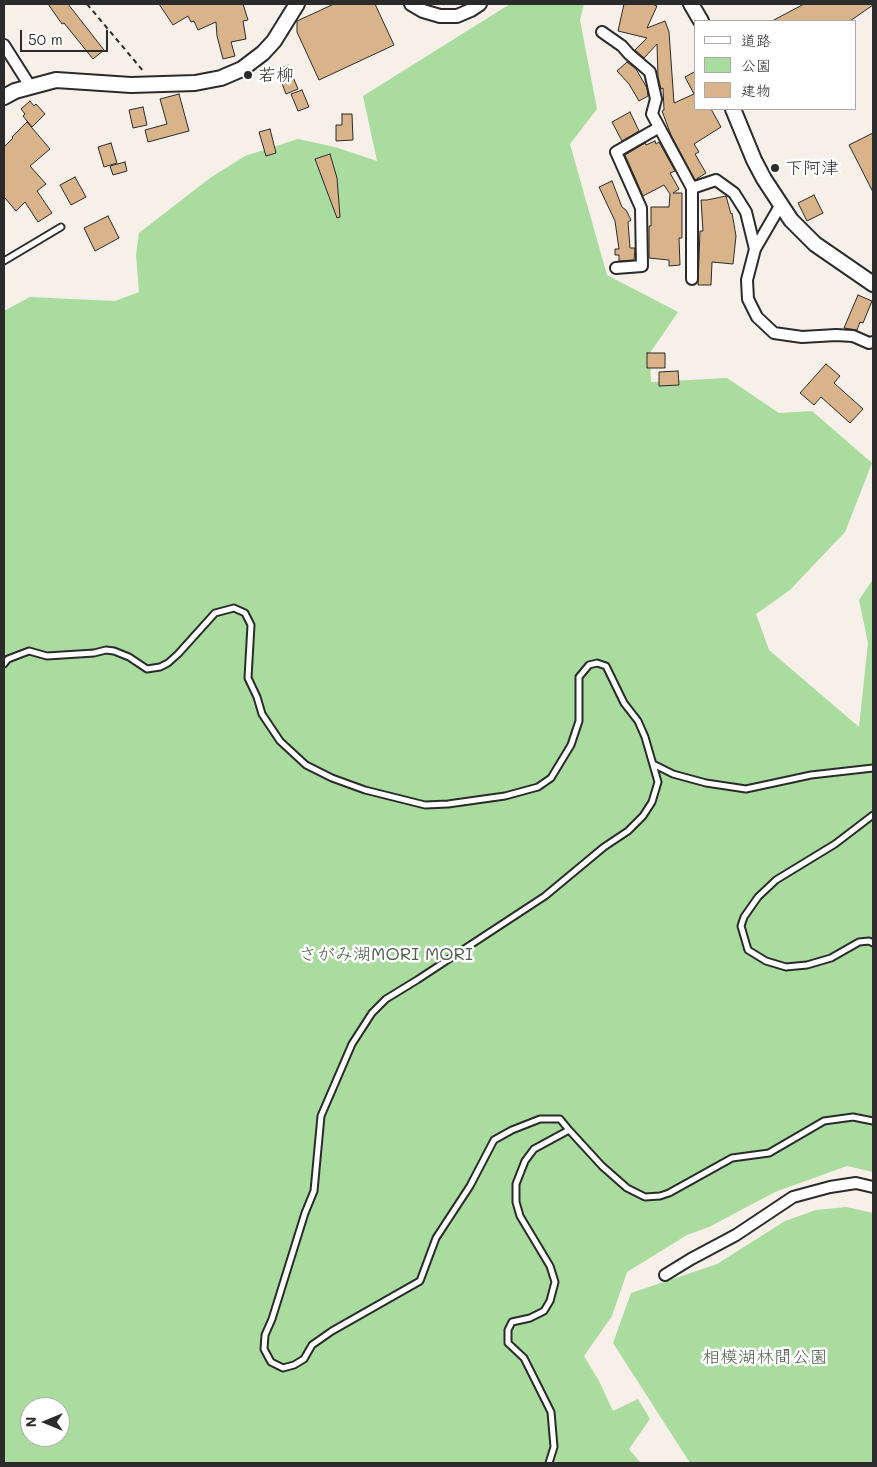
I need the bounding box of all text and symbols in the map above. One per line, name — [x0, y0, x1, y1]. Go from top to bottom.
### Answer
scale bar — [22, 20, 110, 52]
legend — [694, 20, 857, 110]
text: 50 m — [28, 29, 63, 49]
text: 道路 — [741, 30, 771, 50]
text: 公園 — [741, 55, 771, 75]
place label: 若柳 — [258, 64, 294, 86]
marker: 若柳 — [242, 69, 254, 81]
text: 建物 — [741, 80, 771, 100]
place label: 下阿津 — [785, 157, 839, 179]
marker: 下阿津 — [769, 162, 781, 174]
park label: さがみ湖MORI MORI — [299, 943, 473, 965]
park label: 相模湖林間公園 — [702, 1346, 828, 1368]
north arrow — [20, 1397, 70, 1447]
text: N — [21, 1417, 40, 1427]

